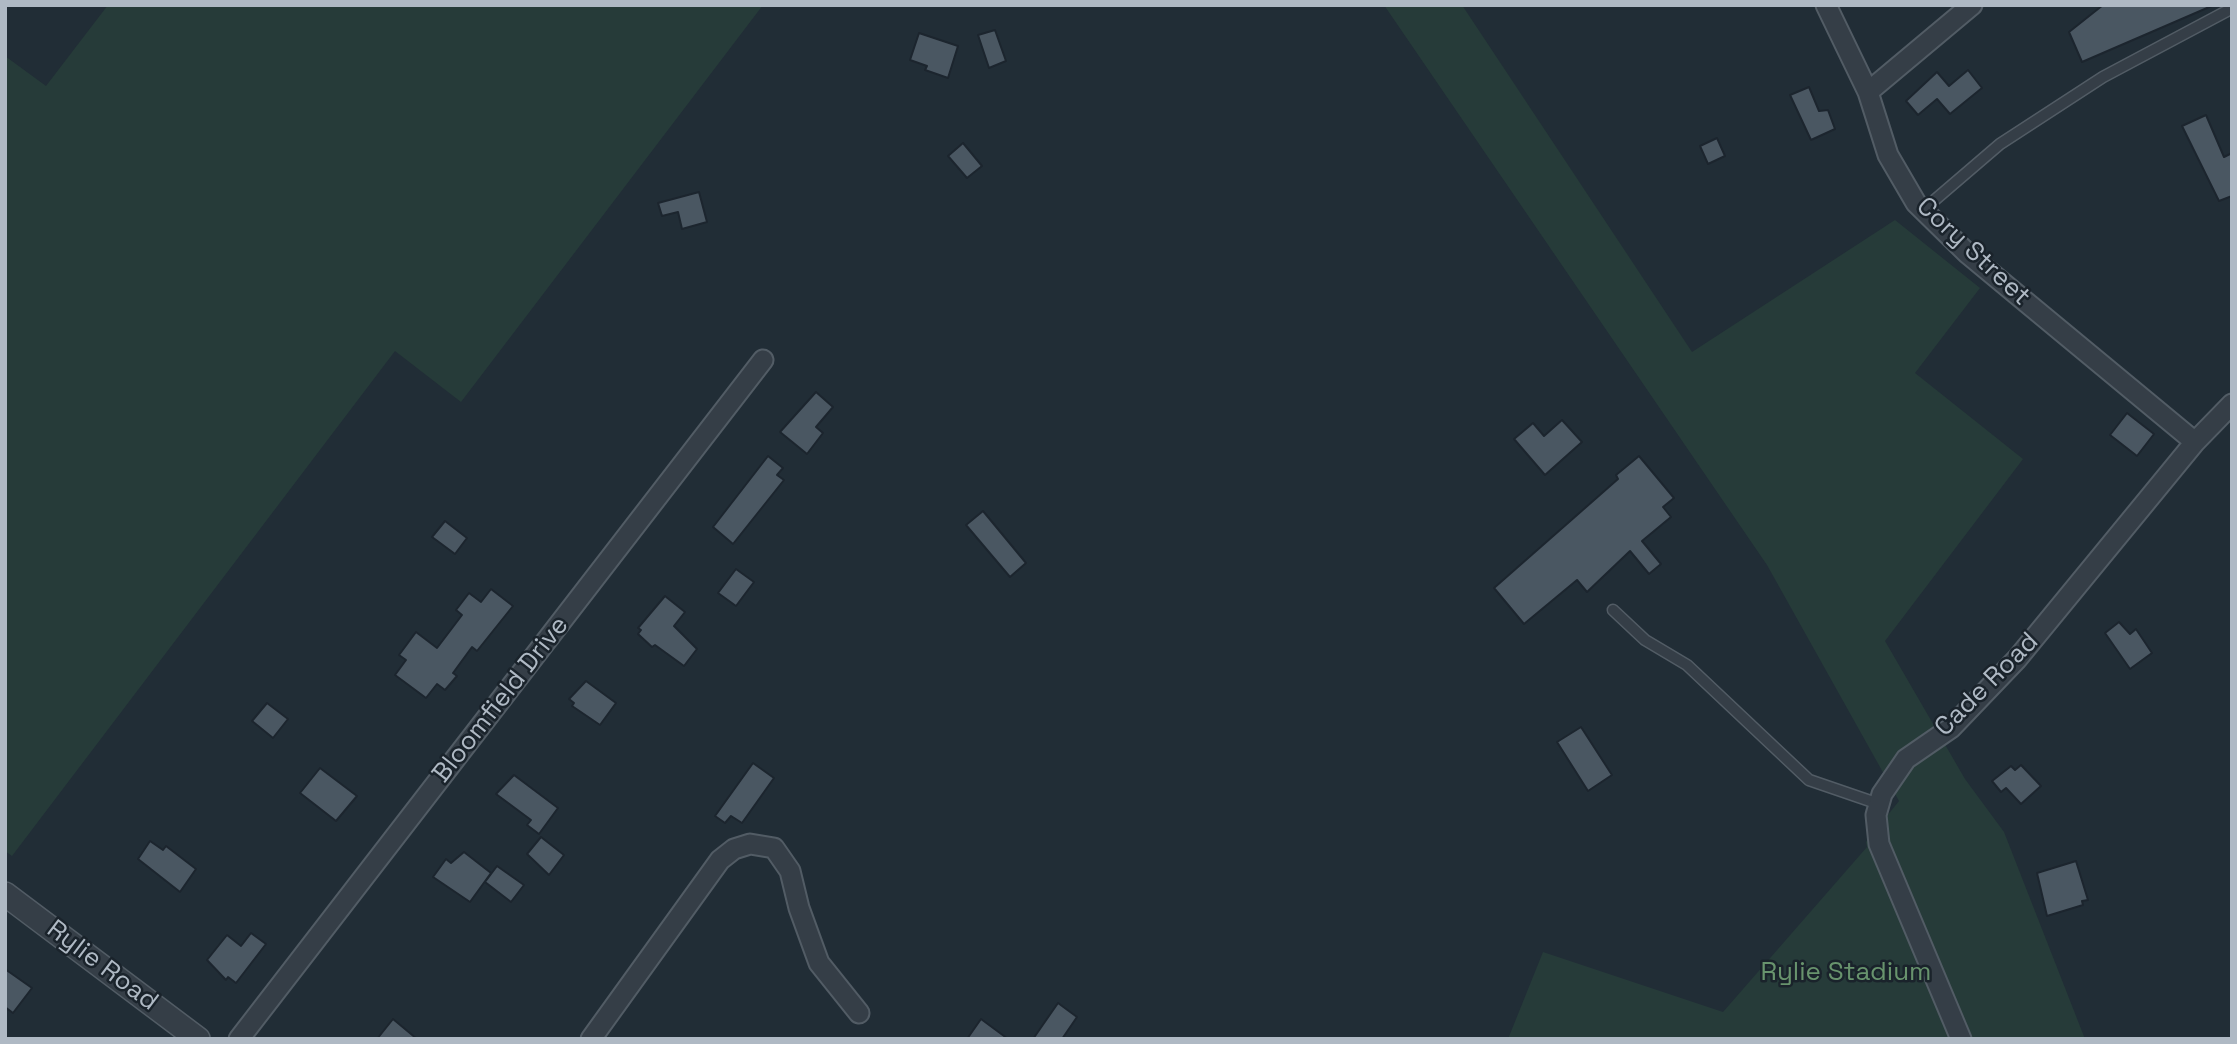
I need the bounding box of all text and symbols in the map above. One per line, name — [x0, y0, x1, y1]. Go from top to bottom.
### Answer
street label: Cory Street — [1909, 191, 2037, 313]
street label: Bloomfield Drive — [426, 611, 576, 789]
street label: Cade Road — [1929, 627, 2045, 743]
street label: Rylie Road — [40, 914, 164, 1018]
park label: Rylie Stadium — [1761, 957, 1931, 989]

